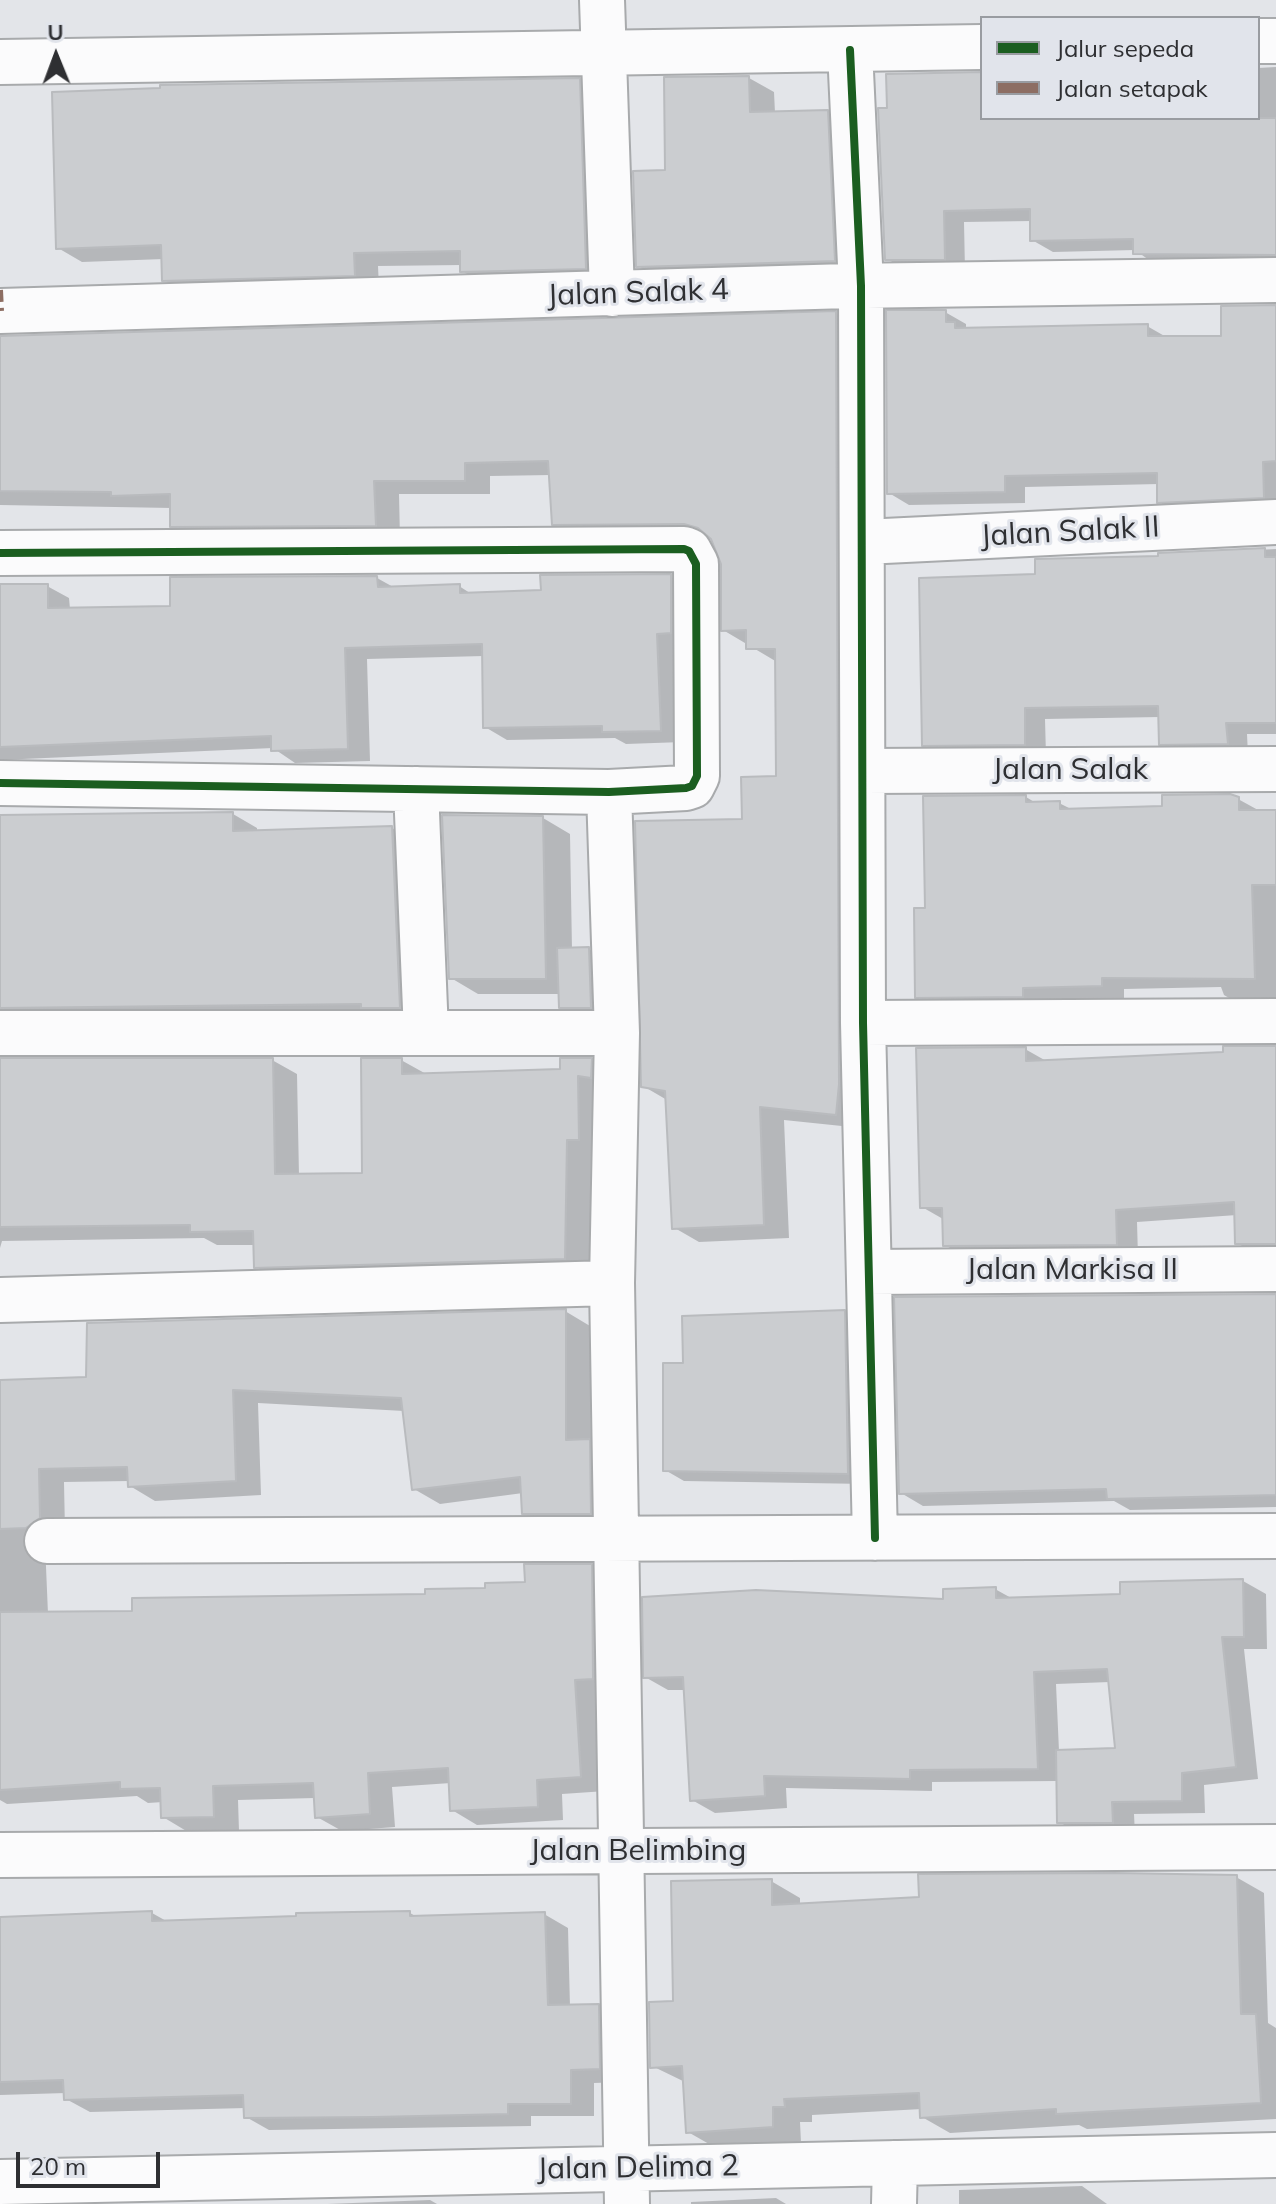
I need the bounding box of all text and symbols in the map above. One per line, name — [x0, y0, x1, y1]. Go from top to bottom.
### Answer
north arrow — [16, 16, 96, 96]
legend — [980, 16, 1260, 120]
text: U — [47, 18, 64, 46]
text: Jalur sepeda — [1056, 33, 1194, 63]
text: Jalan setapak — [1056, 73, 1208, 103]
street label: Jalan Salak 4 — [547, 272, 729, 314]
street label: Jalan Salak II — [980, 509, 1160, 555]
street label: Jalan Salak — [992, 752, 1148, 788]
street label: Jalan Markisa II — [966, 1252, 1178, 1288]
street label: Jalan Belimbing — [530, 1833, 746, 1869]
scale bar — [20, 2136, 164, 2186]
street label: Jalan Delima 2 — [537, 2148, 739, 2188]
text: 20 m — [30, 2151, 86, 2181]

